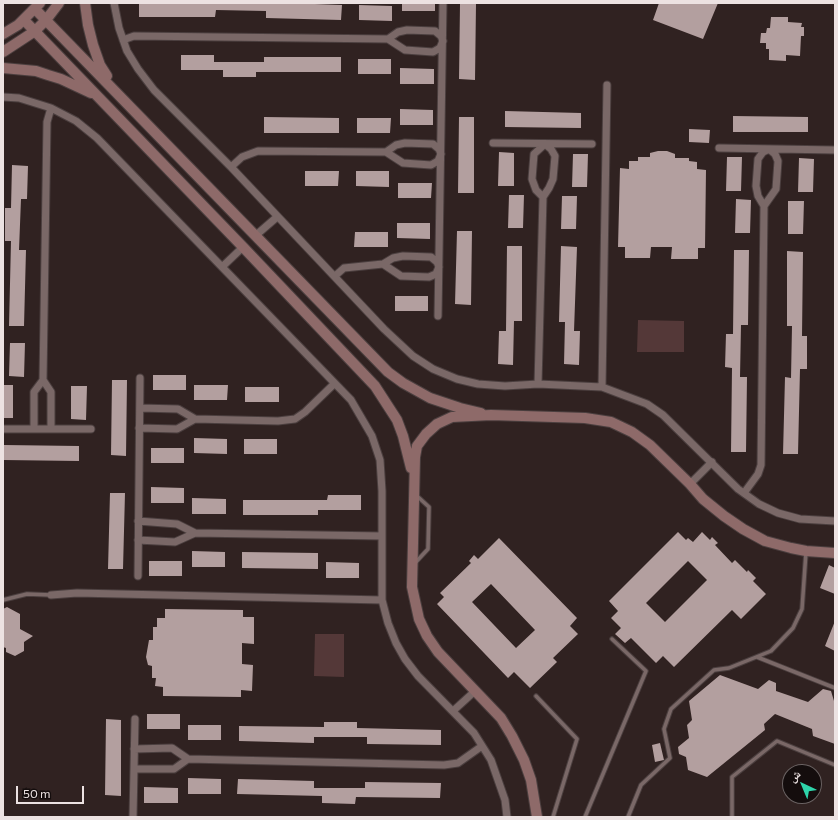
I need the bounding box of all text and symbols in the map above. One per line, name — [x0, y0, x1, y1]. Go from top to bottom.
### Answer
north arrow — [782, 764, 822, 804]
text: ش — [785, 767, 803, 784]
scale bar — [18, 778, 86, 804]
text: 50 m — [23, 786, 51, 800]

